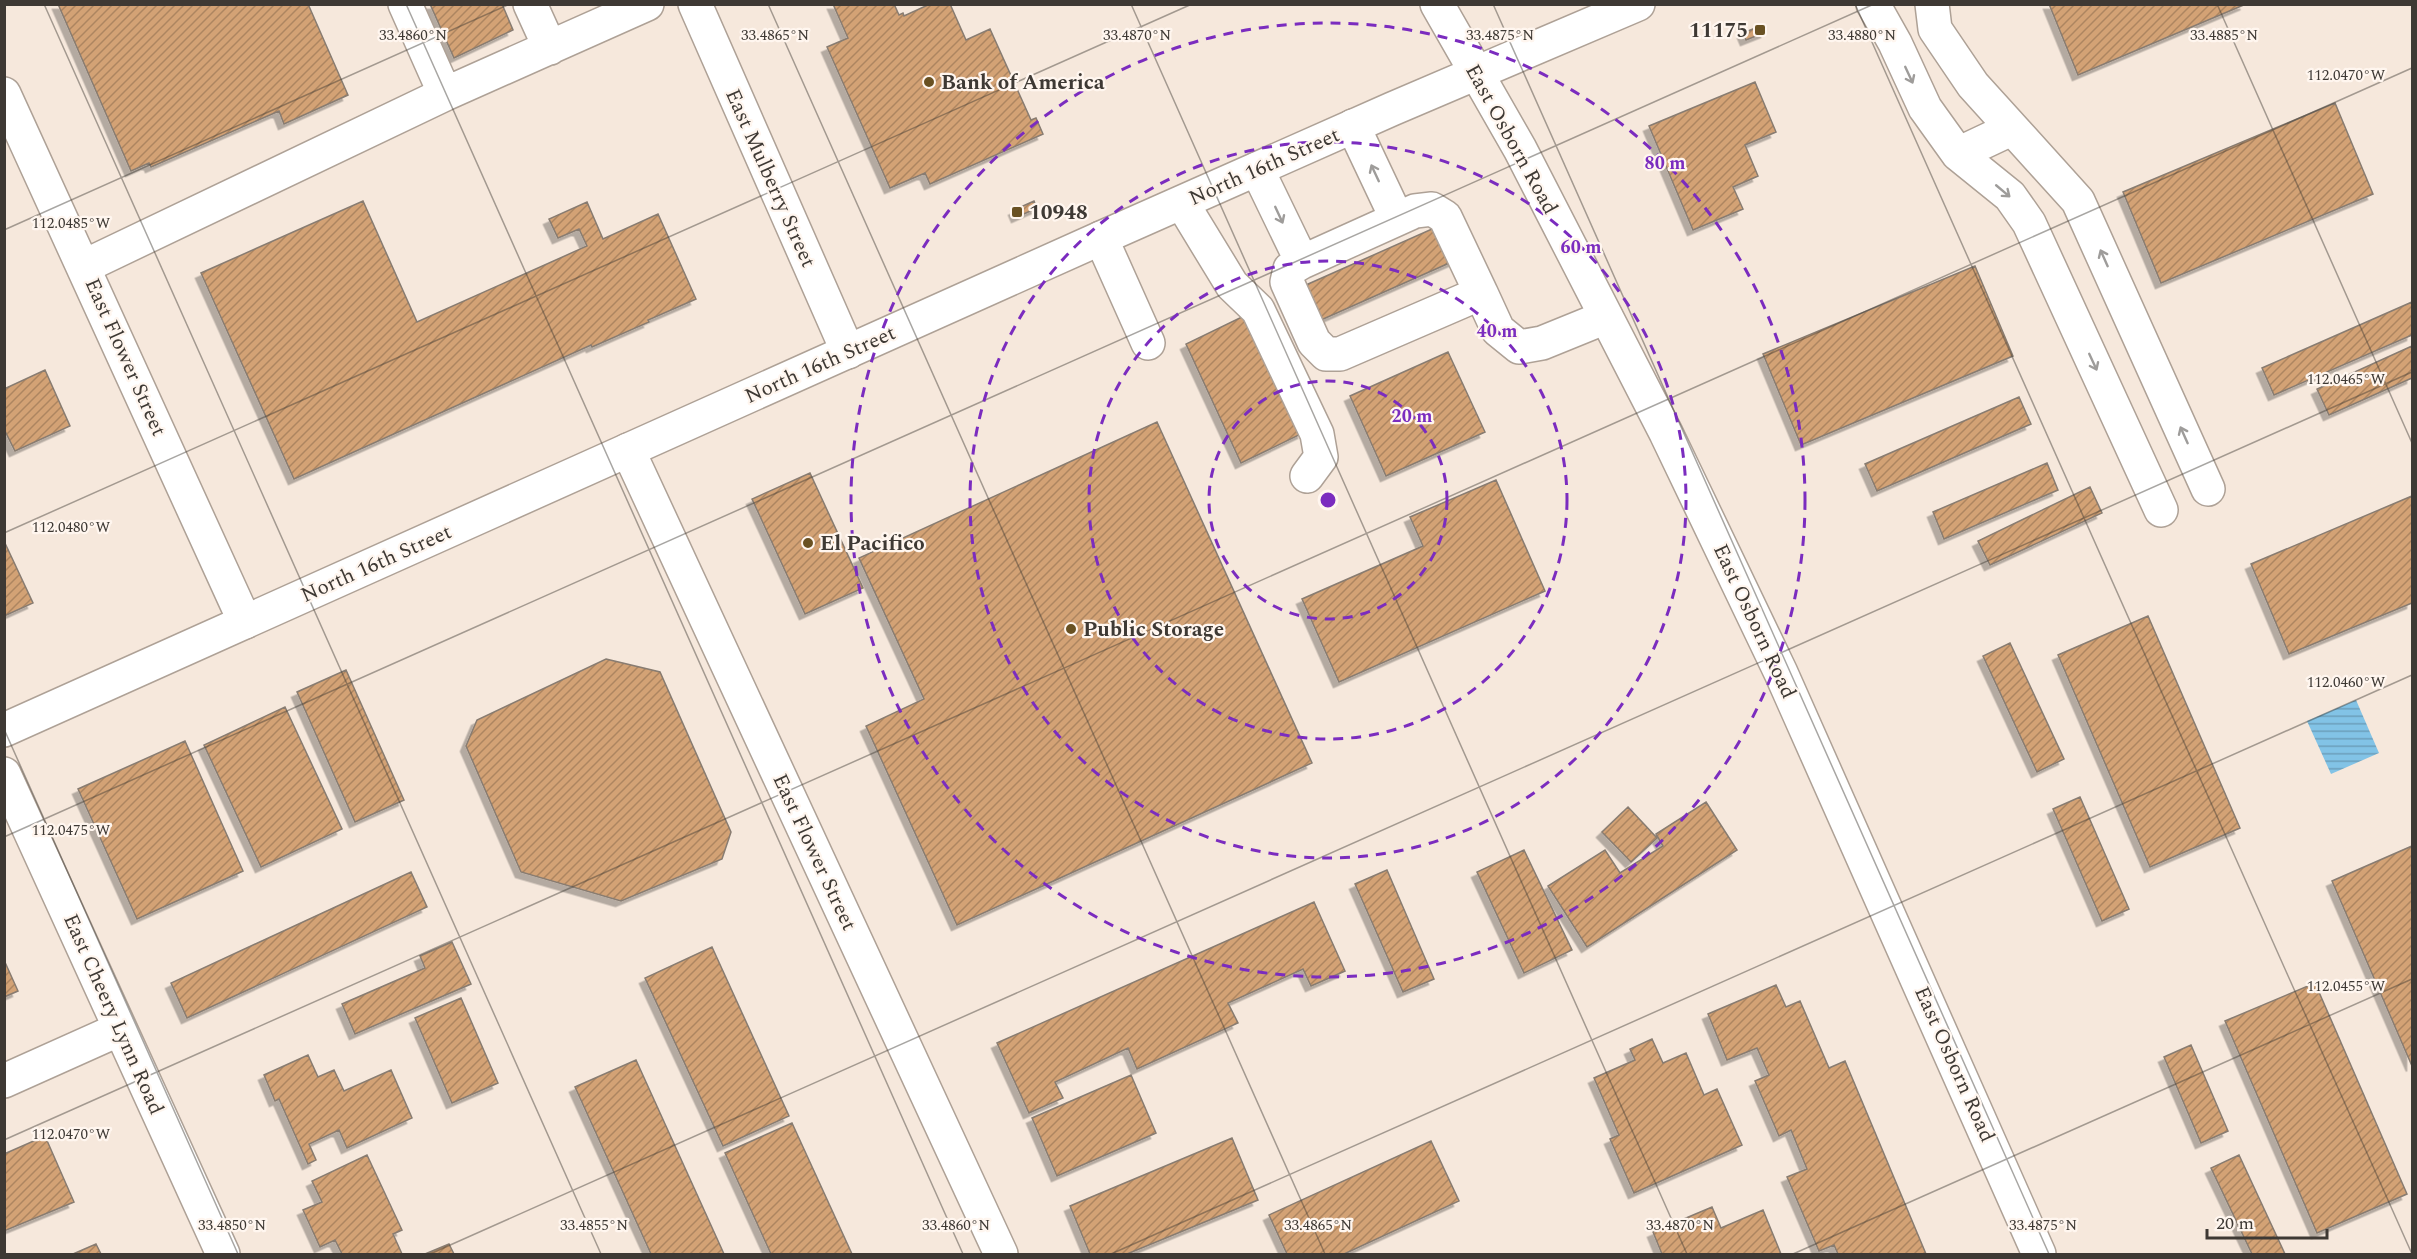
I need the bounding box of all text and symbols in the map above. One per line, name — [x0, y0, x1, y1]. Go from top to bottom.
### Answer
place label: 11175 — [1689, 15, 1748, 47]
marker: 11175 — [1753, 23, 1767, 37]
text: 33.4860°N — [379, 24, 447, 47]
text: 33.4865°N — [741, 24, 809, 47]
text: 33.4870°N — [1103, 24, 1171, 47]
text: 33.4875°N — [1466, 24, 1534, 47]
text: 33.4880°N — [1828, 24, 1896, 47]
text: 33.4885°N — [2190, 24, 2258, 47]
street label: East Osborn Road — [1456, 58, 1566, 221]
text: 112.0470°W — [2307, 64, 2386, 87]
one-way arrow — [1904, 66, 1916, 84]
place label: Bank of America — [941, 67, 1105, 99]
marker: Bank of America — [922, 75, 936, 89]
street label: East Mulberry Street — [716, 84, 824, 273]
street label: North 16th Street — [1184, 119, 1345, 215]
text: 80 m — [1645, 150, 1685, 177]
one-way arrow — [1368, 164, 1380, 182]
one-way arrow — [1995, 184, 2011, 197]
place label: 10948 — [1029, 197, 1088, 229]
marker: 10948 — [1010, 205, 1024, 219]
one-way arrow — [1274, 206, 1286, 224]
text: 112.0485°W — [32, 212, 111, 235]
text: 60 m — [1561, 234, 1601, 261]
one-way arrow — [2097, 249, 2109, 267]
street label: East Flower Street — [76, 273, 174, 442]
street label: North 16th Street — [740, 317, 901, 413]
text: 40 m — [1477, 318, 1517, 345]
one-way arrow — [2089, 353, 2100, 371]
text: 112.0465°W — [2307, 368, 2386, 391]
text: 20 m — [1392, 403, 1432, 430]
one-way arrow — [2178, 427, 2190, 445]
centre of rings — [1318, 490, 1338, 510]
text: 112.0480°W — [32, 516, 111, 539]
street label: North 16th Street — [296, 516, 457, 612]
place label: El Pacifico — [820, 528, 925, 560]
marker: El Pacifico — [801, 536, 815, 550]
street label: East Osborn Road — [1704, 539, 1804, 704]
place label: Public Storage — [1083, 614, 1224, 646]
marker: Public Storage — [1064, 622, 1078, 636]
text: 112.0460°W — [2307, 671, 2386, 694]
street label: East Flower Street — [764, 769, 865, 936]
text: 112.0475°W — [32, 819, 111, 842]
street label: East Cheery Lynn Road — [54, 909, 172, 1120]
text: 112.0455°W — [2307, 975, 2386, 998]
street label: East Osborn Road — [1905, 981, 2003, 1148]
text: 112.0470°W — [32, 1123, 111, 1146]
scale bar — [2207, 1202, 2327, 1240]
text: 20 m — [2216, 1210, 2254, 1237]
text: 33.4850°N — [198, 1214, 266, 1237]
text: 33.4855°N — [560, 1214, 628, 1237]
text: 33.4860°N — [922, 1214, 990, 1237]
text: 33.4865°N — [1284, 1214, 1352, 1237]
text: 33.4870°N — [1646, 1214, 1714, 1237]
text: 33.4875°N — [2009, 1214, 2077, 1237]

